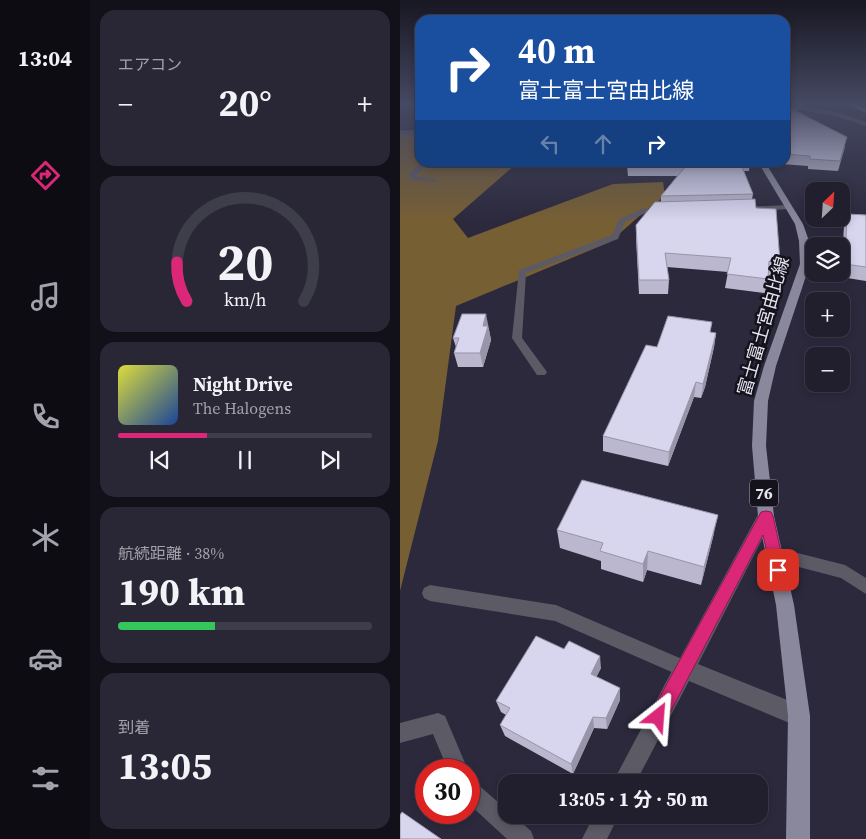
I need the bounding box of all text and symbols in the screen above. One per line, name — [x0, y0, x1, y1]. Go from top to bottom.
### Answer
text: 40 m — [518, 27, 595, 75]
icon: right — [435, 35, 500, 100]
text: 13:04 — [18, 43, 72, 73]
text: エアコン — [118, 53, 182, 75]
text: 富士富士宮由比線 — [518, 75, 694, 105]
text: 20° — [218, 77, 272, 129]
text: − — [118, 85, 133, 123]
text: + — [357, 85, 372, 123]
icon: left — [536, 130, 564, 158]
icon: ahead — [589, 130, 617, 158]
icon: right — [642, 130, 670, 158]
icon: directions — [28, 158, 63, 193]
north arrow — [805, 182, 850, 228]
map controls — [805, 182, 850, 392]
text: 20 — [217, 226, 273, 297]
button: layers — [805, 237, 850, 282]
street label: 富士富士宮由比線 — [731, 253, 795, 399]
icon: music — [28, 279, 63, 314]
text: km/h — [224, 287, 267, 312]
button: + — [805, 292, 850, 337]
button: − — [805, 347, 850, 392]
text: Night Drive — [193, 371, 293, 397]
text: The Halogens — [193, 397, 291, 419]
icon: phone — [28, 399, 63, 434]
icon: previous — [146, 446, 174, 474]
icon: pause — [231, 446, 259, 474]
icon: next — [316, 446, 344, 474]
road number: 76 — [750, 479, 778, 506]
icon: climate — [28, 520, 63, 555]
text: 航続距離 · 38% — [118, 542, 224, 564]
pin — [757, 549, 799, 591]
icon: arrive — [764, 556, 792, 584]
text: 190 km — [118, 566, 245, 618]
icon: car — [28, 641, 63, 676]
position arrow — [631, 690, 683, 742]
text: 到着 — [118, 716, 150, 738]
text: 13:05 — [118, 740, 212, 792]
speed limit sign: 30 — [415, 759, 480, 824]
icon: filters — [28, 761, 63, 796]
text: 13:05 · 1 分 · 50 m — [558, 786, 708, 812]

